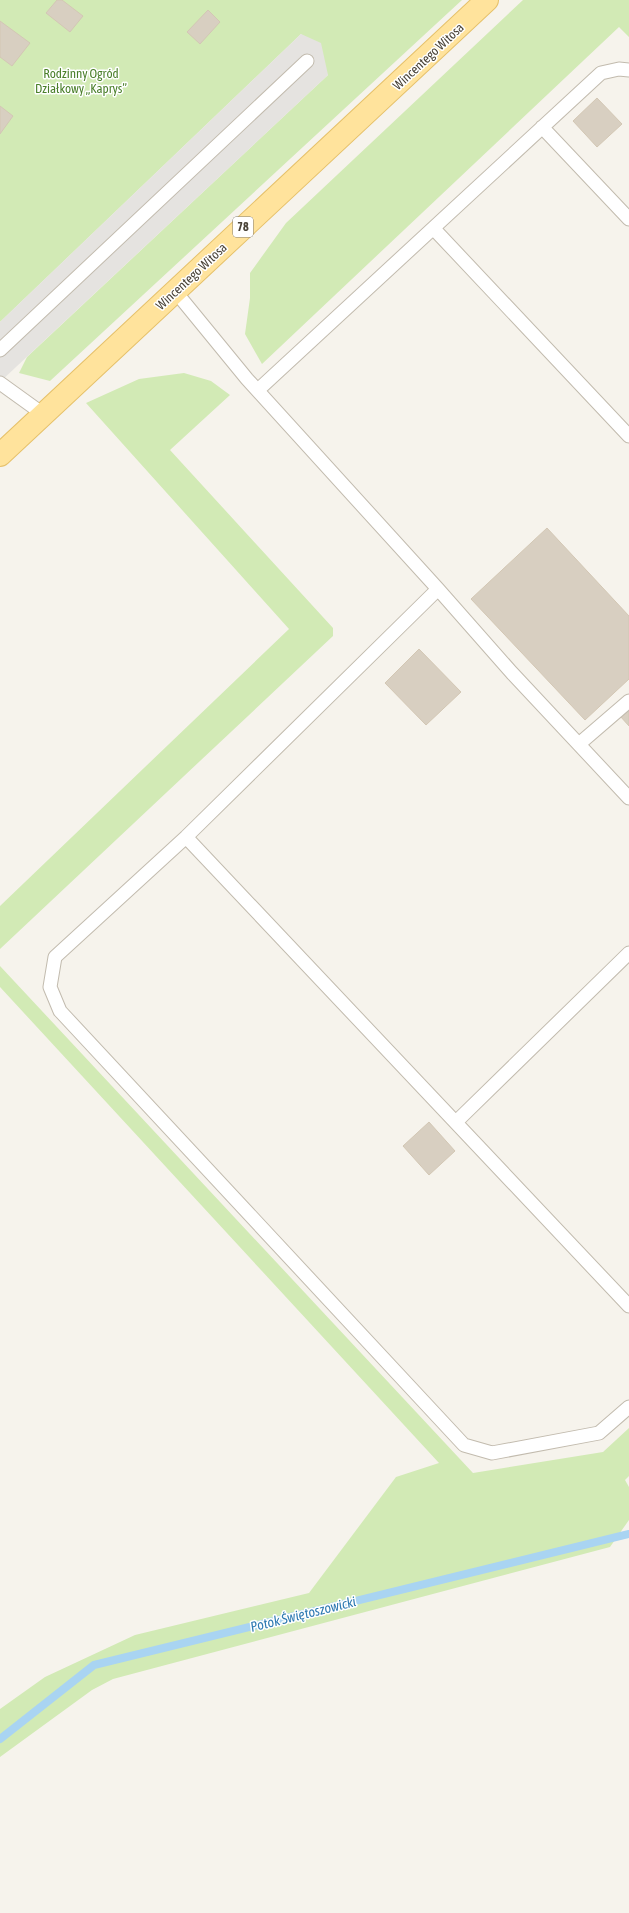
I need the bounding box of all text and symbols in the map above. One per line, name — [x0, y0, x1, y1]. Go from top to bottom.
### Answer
street label: Wincentego Witosa — [390, 20, 467, 93]
park label: Rodzinny Ogród Działkowy „Kaprys” — [35, 66, 127, 96]
road number: 78 — [233, 217, 253, 237]
street label: Wincentego Witosa — [153, 240, 230, 313]
water label: Potok Świętoszowicki — [249, 1593, 357, 1635]

